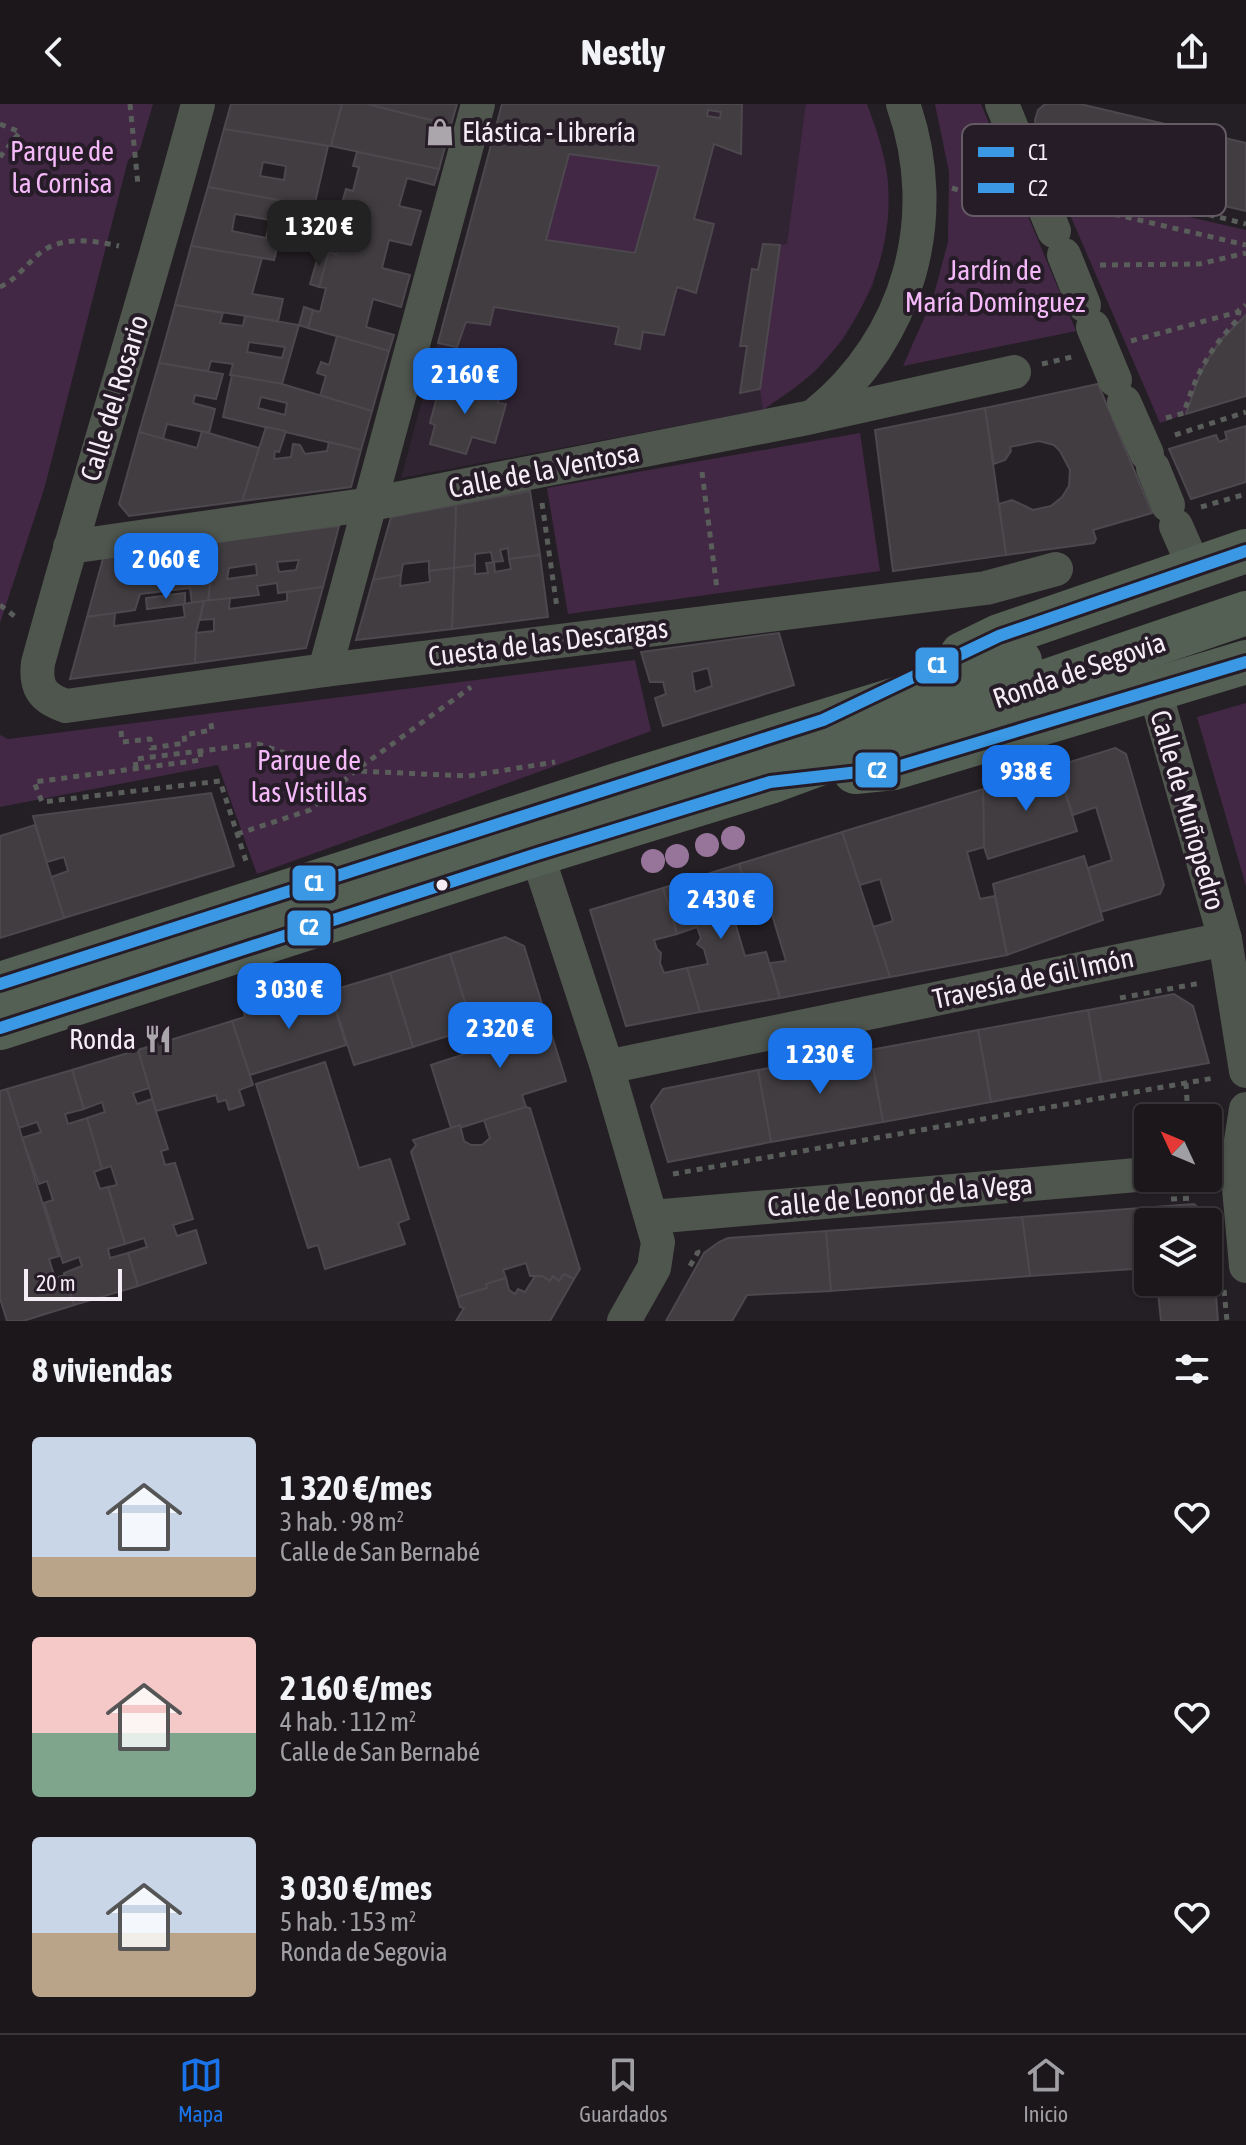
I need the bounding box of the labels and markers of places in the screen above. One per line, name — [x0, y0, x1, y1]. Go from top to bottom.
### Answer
place label: Elástica - Librería — [462, 116, 636, 148]
shop icon: Elástica - Librería — [425, 117, 455, 147]
pin: 1 320 € — [245, 200, 393, 268]
pin: 2 160 € — [391, 348, 539, 416]
pin: 2 060 € — [92, 533, 240, 601]
pin: 938 € — [970, 745, 1082, 813]
pin: 2 430 € — [647, 873, 795, 941]
unlabelled marker — [434, 877, 450, 893]
pin: 3 030 € — [215, 963, 363, 1031]
pin: 2 320 € — [426, 1002, 574, 1070]
place label: Ronda — [69, 1023, 136, 1055]
restaurant icon: Ronda — [143, 1024, 173, 1054]
pin: 1 230 € — [746, 1028, 894, 1096]

